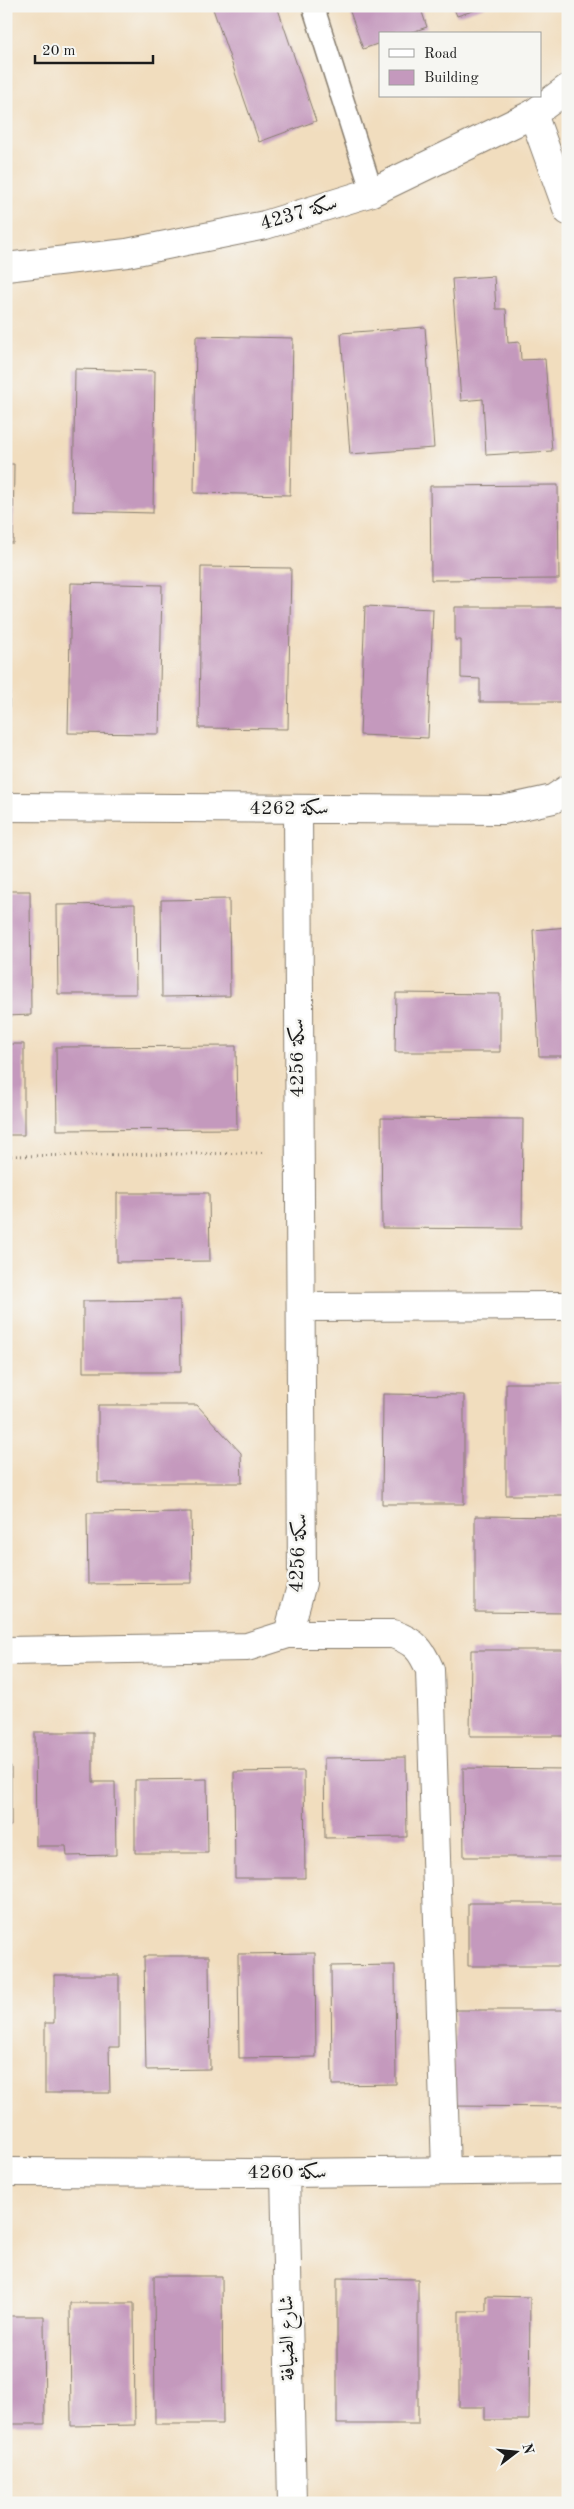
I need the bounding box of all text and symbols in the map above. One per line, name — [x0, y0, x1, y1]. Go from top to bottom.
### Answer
scale bar — [35, 32, 152, 64]
legend — [379, 32, 542, 98]
text: 20 m — [42, 44, 76, 59]
text: Road — [424, 47, 458, 62]
text: Building — [424, 71, 479, 86]
street label: سكة 4237 — [258, 192, 340, 235]
street label: سكة 4262 — [249, 797, 329, 819]
street label: سكة 4256 — [286, 1018, 308, 1098]
street label: سكة 4256 — [285, 1513, 311, 1593]
street label: سكة 4260 — [247, 2161, 327, 2183]
street label: شارع الضيافة — [277, 2295, 305, 2381]
north arrow — [492, 2426, 542, 2476]
text: N — [519, 2442, 536, 2456]

